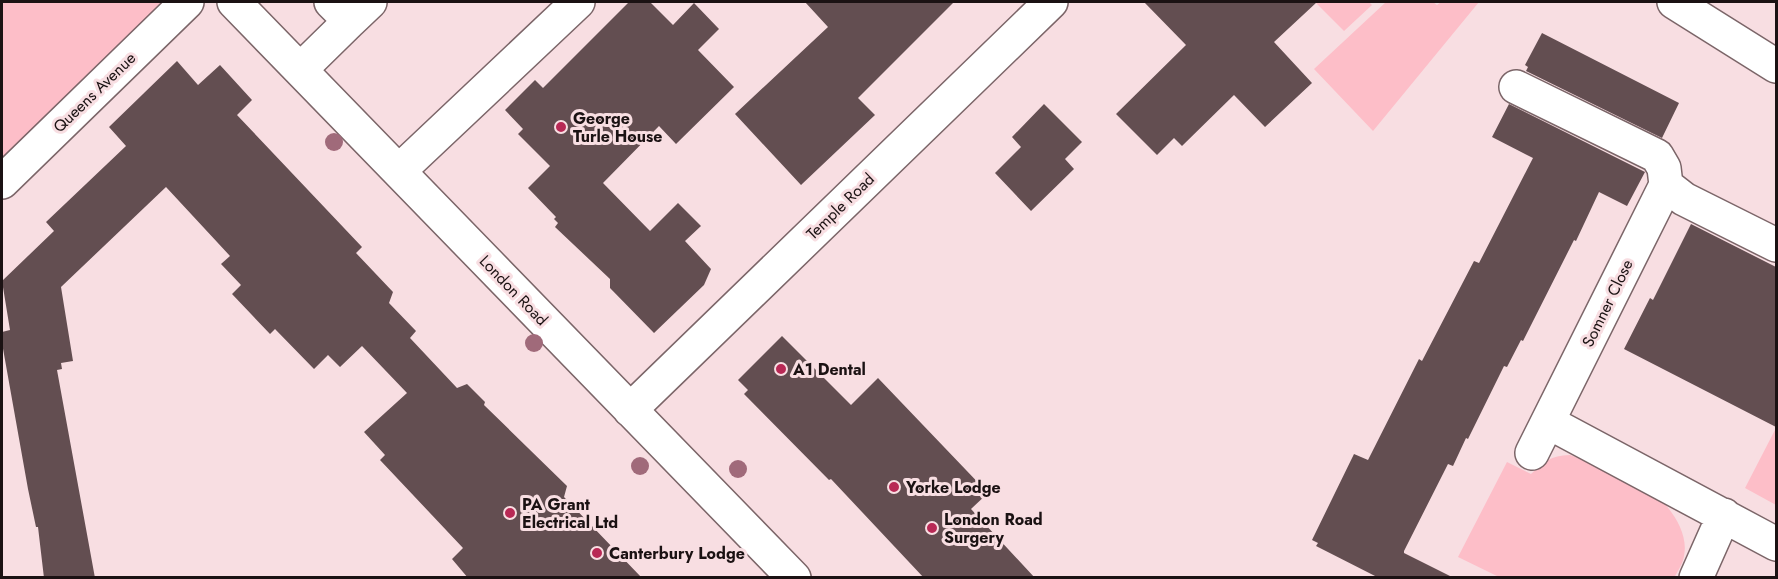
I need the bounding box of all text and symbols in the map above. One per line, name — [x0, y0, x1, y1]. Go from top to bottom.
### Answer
street label: Queens Avenue — [48, 47, 141, 138]
place label: George Turle House — [573, 107, 662, 148]
marker: George Turle House — [554, 120, 568, 134]
street label: Temple Road — [801, 168, 880, 245]
street label: London Road — [474, 250, 553, 331]
street label: Somner Close — [1576, 255, 1639, 351]
place label: A1 Dental — [792, 358, 866, 381]
marker: A1 Dental — [774, 362, 788, 376]
place label: Yorke Lodge — [905, 476, 1001, 499]
marker: Yorke Lodge — [887, 480, 901, 494]
place label: PA Grant Electrical Ltd — [522, 493, 618, 534]
marker: PA Grant Electrical Ltd — [503, 506, 517, 520]
place label: London Road Surgery — [944, 508, 1043, 549]
marker: London Road Surgery — [925, 521, 939, 535]
place label: Canterbury Lodge — [609, 542, 745, 565]
marker: Canterbury Lodge — [590, 546, 604, 560]

